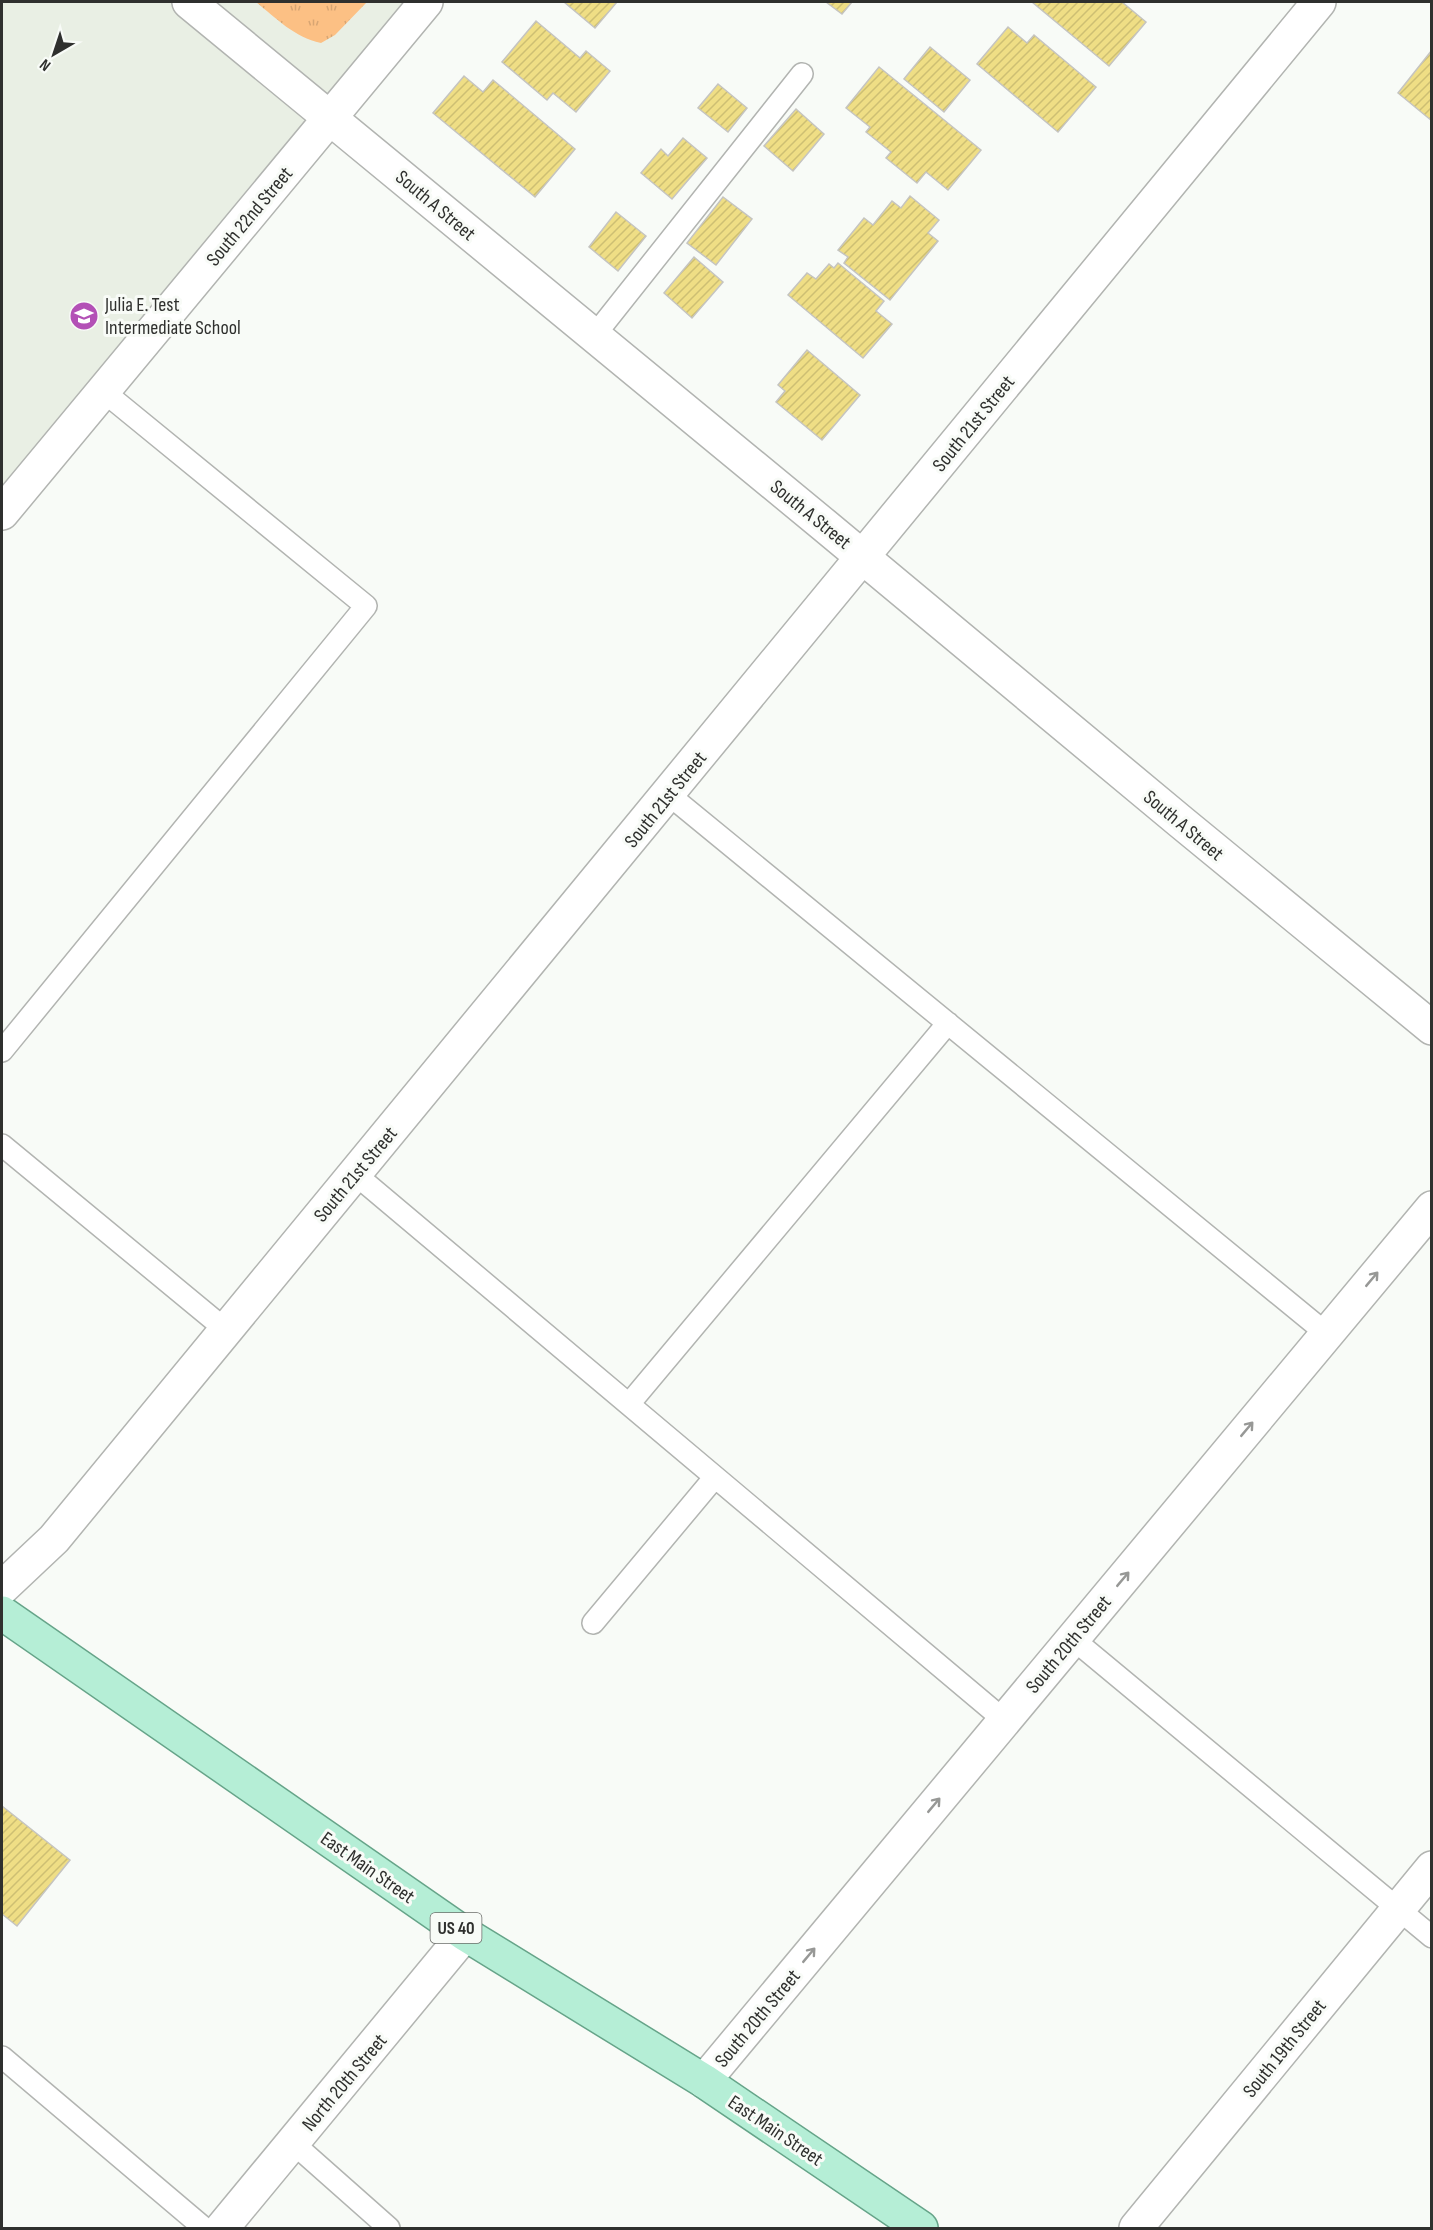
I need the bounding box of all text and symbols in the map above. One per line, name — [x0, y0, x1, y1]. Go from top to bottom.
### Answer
north arrow — [24, 24, 84, 84]
text: N — [36, 54, 55, 75]
street label: South 22nd Street — [201, 162, 298, 271]
street label: South A Street — [390, 165, 480, 246]
place label: Julia E. Test Intermediate School — [104, 293, 241, 340]
school or university icon: Julia E. Test Intermediate School — [68, 300, 100, 332]
street label: South 21st Street — [928, 371, 1020, 477]
street label: South A Street — [765, 475, 856, 555]
street label: South 21st Street — [620, 747, 712, 853]
street label: South A Street — [1138, 785, 1228, 866]
street label: South 21st Street — [309, 1122, 403, 1227]
one-way arrow — [1365, 1272, 1379, 1287]
one-way arrow — [1241, 1421, 1254, 1437]
one-way arrow — [1116, 1571, 1129, 1587]
street label: South 20th Street — [1021, 1591, 1117, 1698]
one-way arrow — [927, 1798, 941, 1813]
street label: East Main Street — [316, 1827, 419, 1909]
road number: US 40 — [430, 1913, 482, 1943]
one-way arrow — [802, 1948, 816, 1963]
street label: South 20th Street — [710, 1965, 806, 2072]
street label: South 19th Street — [1238, 1995, 1332, 2102]
street label: North 20th Street — [297, 2029, 392, 2136]
street label: East Main Street — [723, 2090, 827, 2171]

